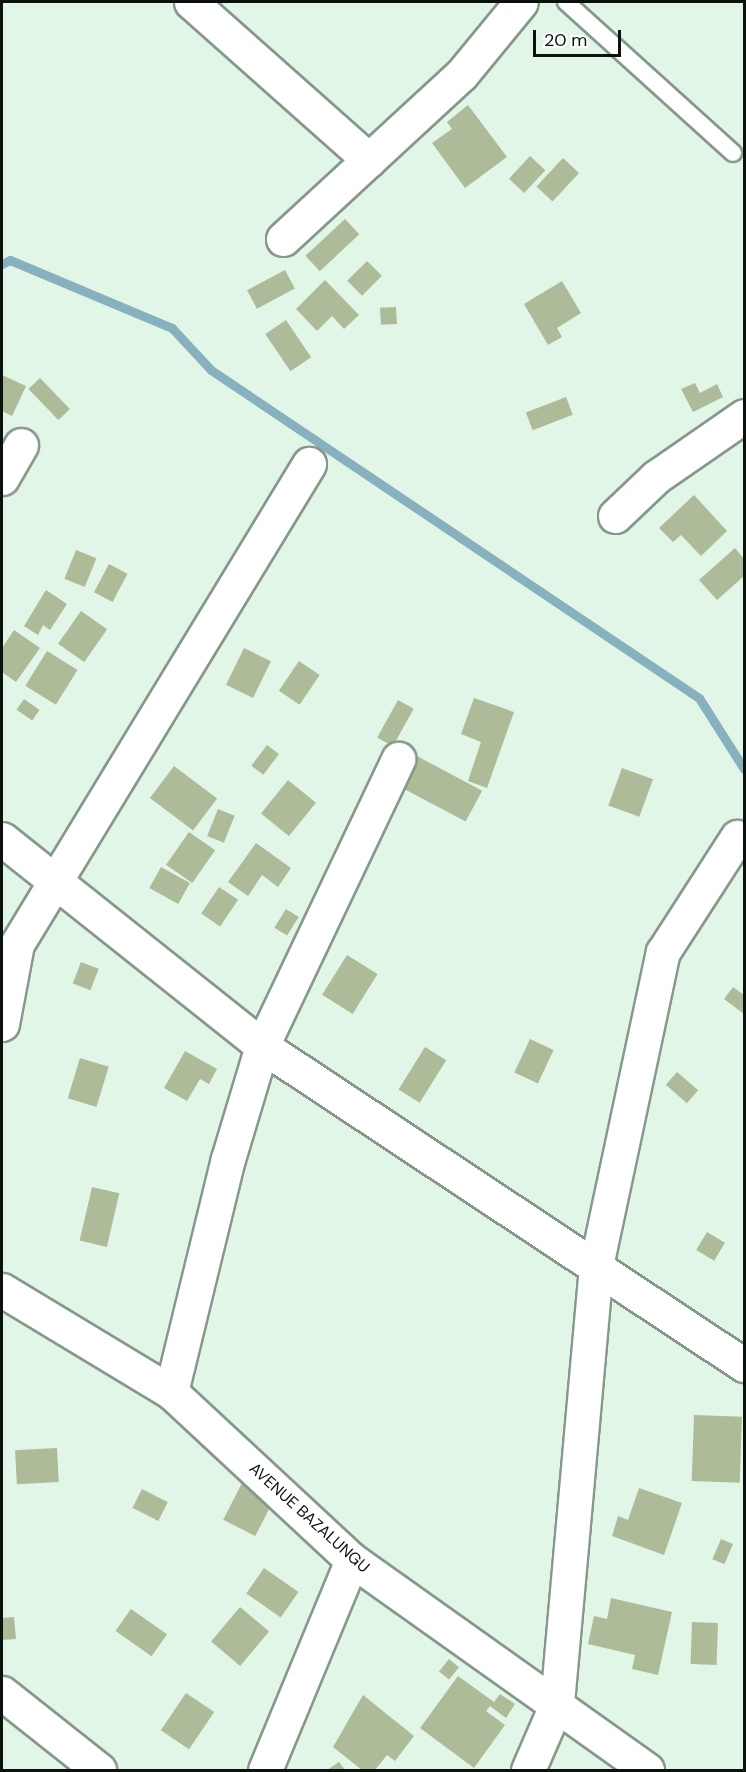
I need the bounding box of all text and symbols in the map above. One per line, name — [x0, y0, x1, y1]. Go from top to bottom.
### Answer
scale bar — [536, 18, 624, 56]
text: 20 m — [544, 28, 587, 52]
street label: AVENUE BAZALUNGU — [245, 1459, 373, 1577]

